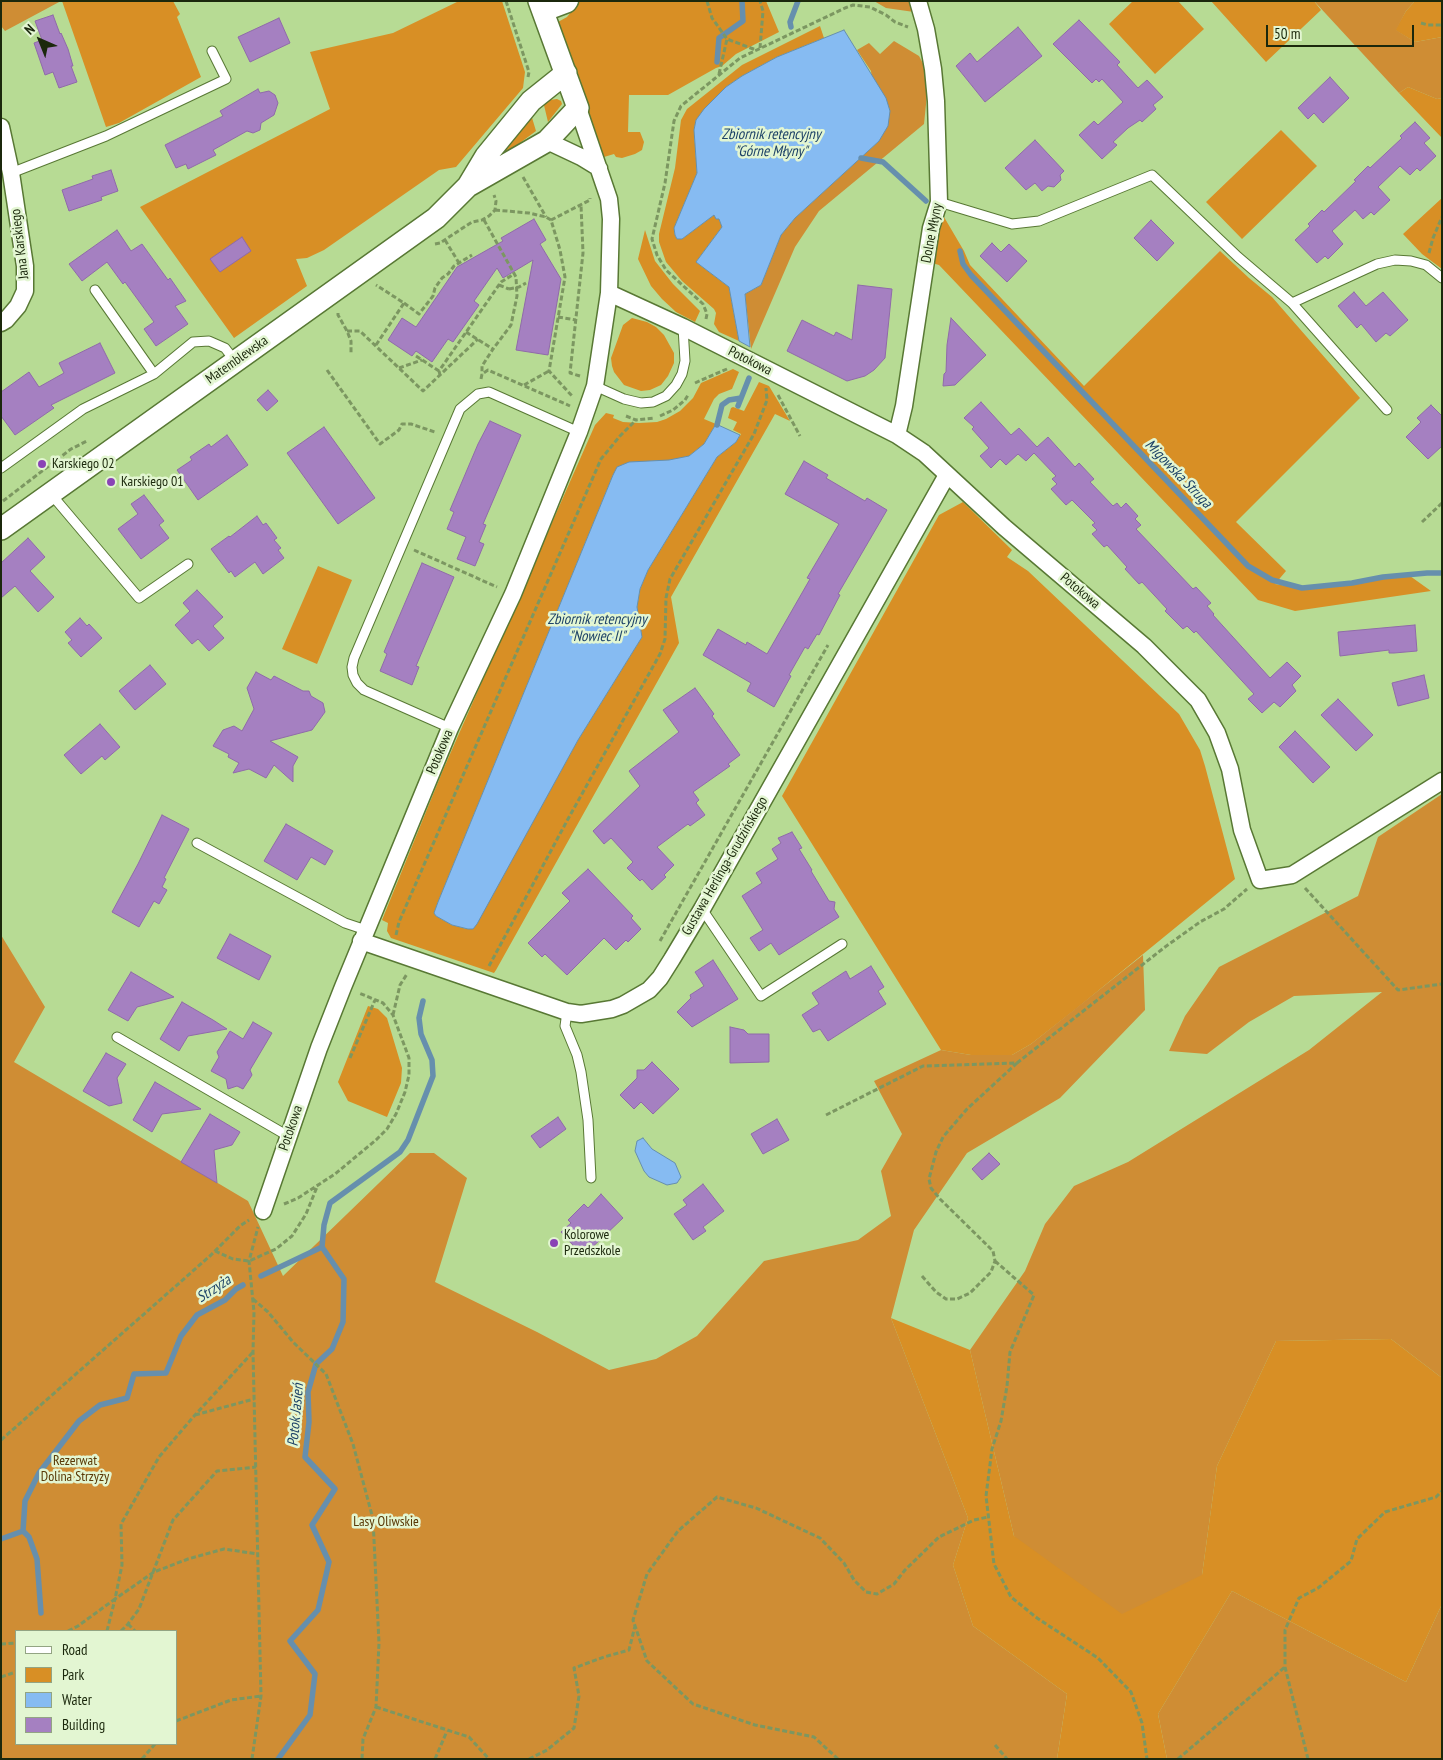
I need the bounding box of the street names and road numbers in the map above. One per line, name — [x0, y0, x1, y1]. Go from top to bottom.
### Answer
street label: Dolne Młyny — [918, 202, 946, 264]
street label: Jana Karskiego — [7, 208, 33, 280]
street label: Matemblewska — [203, 332, 271, 388]
street label: Potokowa — [725, 343, 775, 379]
street label: Potokowa — [1057, 570, 1103, 612]
street label: Potokowa — [423, 727, 457, 777]
street label: Gustawa Herlinga-Grudzińskiego — [678, 794, 772, 938]
street label: Potokowa — [275, 1103, 307, 1153]

